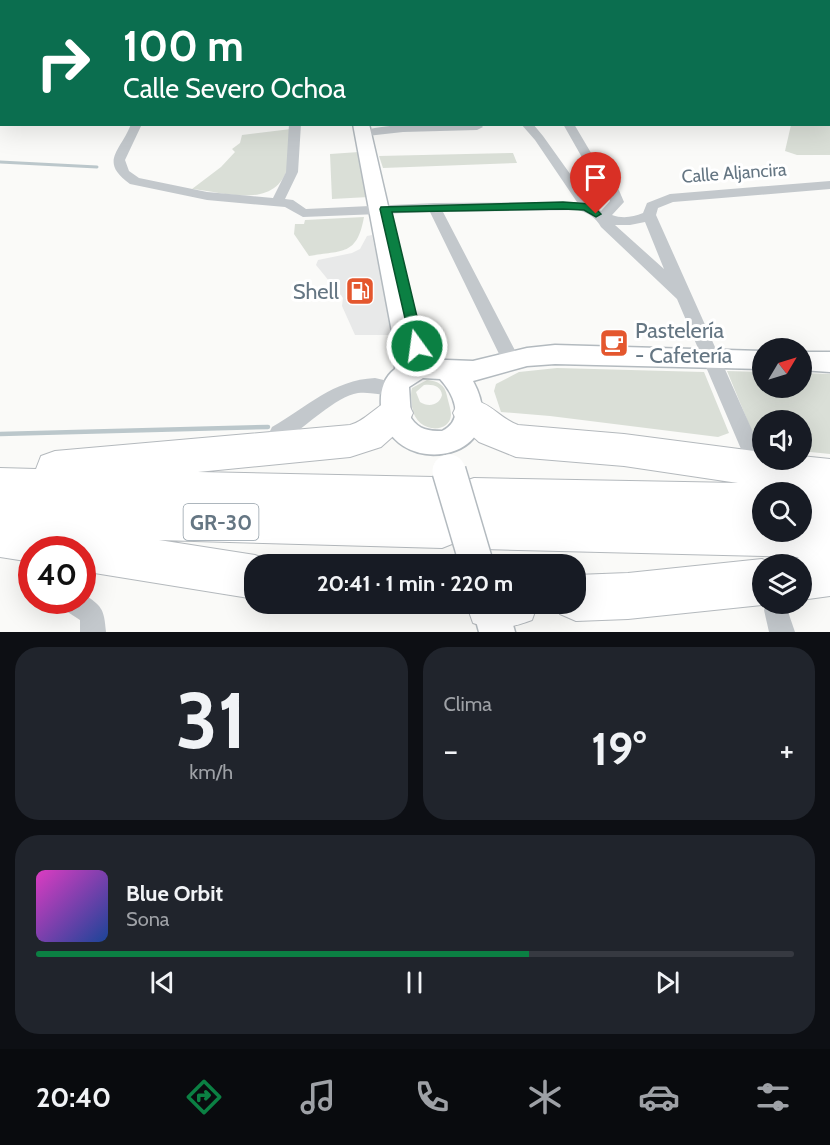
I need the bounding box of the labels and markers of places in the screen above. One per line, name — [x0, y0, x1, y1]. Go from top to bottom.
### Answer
pin — [570, 152, 621, 214]
fuel station icon: Shell — [344, 275, 376, 307]
place label: Shell — [293, 278, 340, 305]
place label: Pastelería - Cafetería — [635, 317, 733, 369]
cafe icon: Pastelería - Cafetería — [598, 327, 630, 359]

